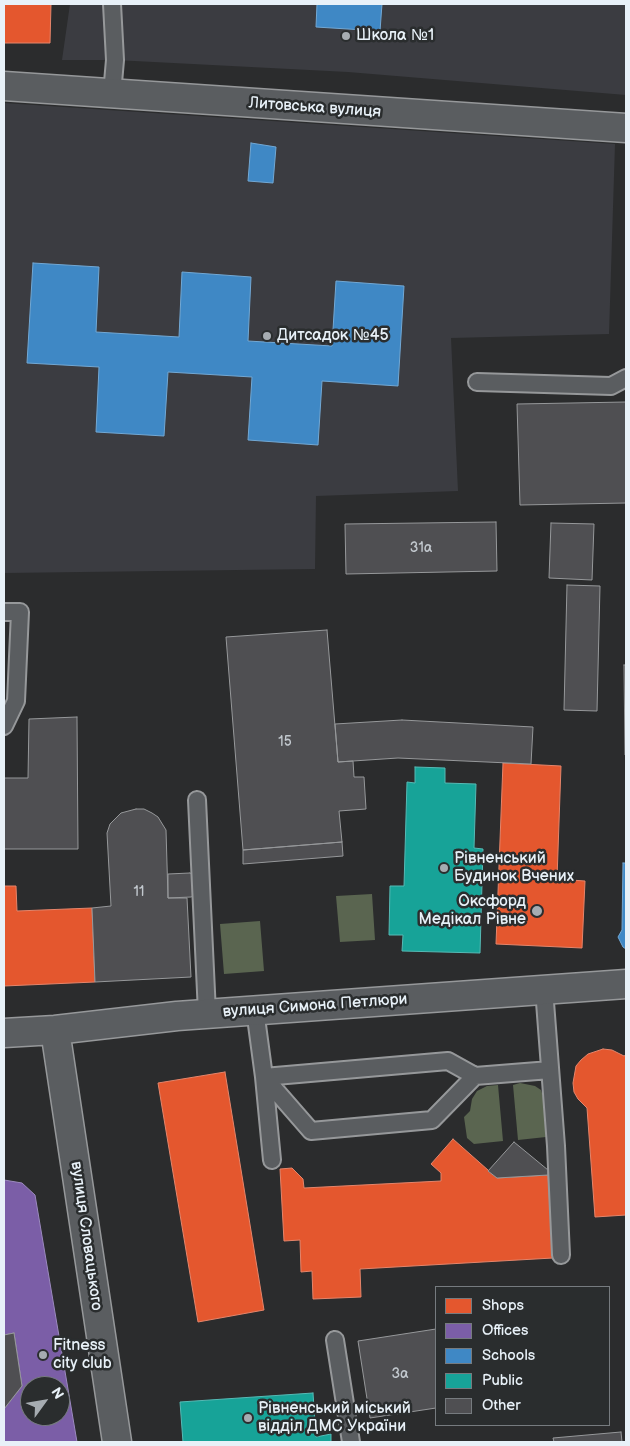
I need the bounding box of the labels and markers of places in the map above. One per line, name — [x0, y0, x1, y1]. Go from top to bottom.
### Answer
place label: Школа №1 — [356, 26, 434, 46]
marker: Школа №1 — [340, 30, 352, 42]
place label: Дитсадок №45 — [277, 326, 389, 346]
marker: Дитсадок №45 — [261, 330, 273, 342]
place label: Рівненський Будинок Вчених — [454, 849, 574, 887]
marker: Рівненський Будинок Вчених — [438, 862, 450, 874]
place label: Оксфорд Медікал Рівне — [419, 892, 526, 930]
marker: Оксфорд Медікал Рівне — [530, 904, 544, 918]
place label: Fitness city club — [53, 1336, 112, 1374]
marker: Fitness city club — [37, 1349, 49, 1361]
place label: Рівненський міський відділ ДМС України — [258, 1399, 411, 1437]
marker: Рівненський міський відділ ДМС України — [242, 1412, 254, 1424]

